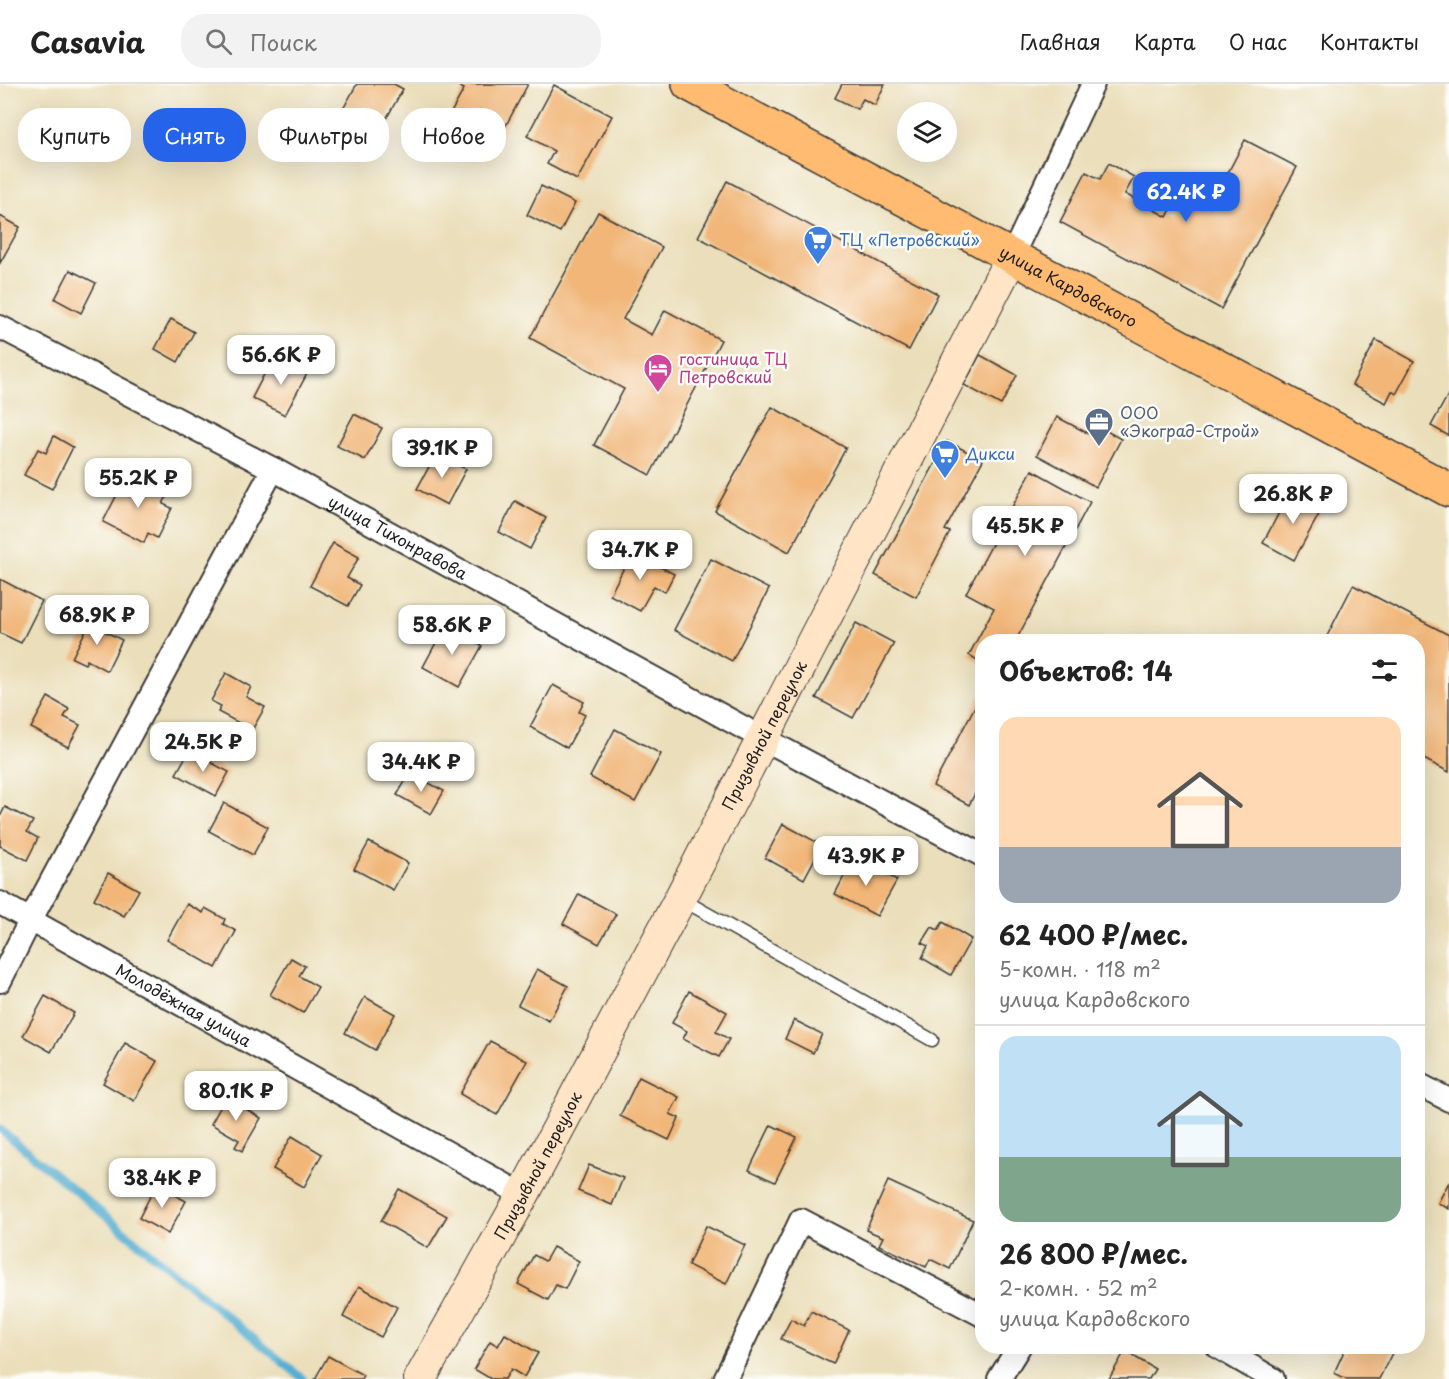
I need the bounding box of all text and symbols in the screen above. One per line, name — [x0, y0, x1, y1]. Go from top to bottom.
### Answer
search box — [181, 14, 601, 68]
text: Casavia — [30, 20, 145, 63]
icon: search — [202, 25, 235, 58]
text: Поиск — [250, 25, 317, 58]
text: Главная — [1020, 25, 1101, 57]
text: Карта — [1134, 25, 1196, 57]
text: О нас — [1229, 25, 1287, 57]
text: Контакты — [1320, 25, 1419, 57]
map controls — [897, 102, 957, 162]
button: layers — [897, 102, 957, 162]
chip: Купить — [18, 108, 131, 162]
chip: Снять — [143, 108, 246, 162]
chip: Фильтры — [258, 108, 389, 162]
chip: Новое — [401, 108, 506, 162]
pin: 62.4K ₽ — [1131, 172, 1241, 223]
text: 62.4K ₽ — [1147, 176, 1225, 206]
supermarket icon: ТЦ «Петровский» — [802, 224, 834, 266]
place label: ТЦ «Петровский» — [839, 227, 980, 251]
street label: улица Кардовского — [996, 239, 1142, 332]
pin: 56.6K ₽ — [226, 335, 336, 386]
text: 56.6K ₽ — [241, 339, 321, 369]
place label: гостиница ТЦ Петровский — [679, 346, 788, 388]
hotel icon: гостиница ТЦ Петровский — [642, 352, 674, 394]
place label: ООО «Экоград-Строй» — [1120, 400, 1259, 442]
office icon: ООО «Экоград-Строй» — [1083, 406, 1115, 448]
pin: 39.1K ₽ — [387, 428, 497, 479]
text: 39.1K ₽ — [406, 432, 478, 462]
supermarket icon: Дикси — [929, 438, 961, 480]
place label: Дикси — [965, 441, 1015, 465]
pin: 55.2K ₽ — [83, 458, 193, 509]
text: 55.2K ₽ — [99, 462, 177, 492]
pin: 26.8K ₽ — [1238, 474, 1348, 525]
text: 26.8K ₽ — [1253, 478, 1333, 508]
street label: улица Тихонравова — [324, 489, 472, 585]
pin: 45.5K ₽ — [970, 506, 1080, 557]
text: 45.5K ₽ — [986, 510, 1064, 540]
pin: 34.7K ₽ — [585, 530, 695, 581]
text: 34.7K ₽ — [601, 534, 679, 564]
pin: 68.9K ₽ — [42, 595, 152, 646]
text: 68.9K ₽ — [59, 599, 135, 629]
pin: 58.6K ₽ — [397, 605, 507, 656]
text: 58.6K ₽ — [412, 609, 492, 639]
text: Объектов: 14 — [999, 651, 1173, 690]
icon: filters — [1368, 654, 1401, 687]
street label: Призывной переулок — [715, 656, 812, 814]
pin: 24.5K ₽ — [148, 722, 258, 773]
text: 24.5K ₽ — [164, 726, 242, 756]
pin: 34.4K ₽ — [366, 742, 476, 793]
text: 34.4K ₽ — [382, 746, 461, 776]
icon: home — [1146, 756, 1254, 864]
pin: 43.9K ₽ — [811, 836, 921, 887]
text: 43.9K ₽ — [827, 840, 905, 870]
text: 62 400 ₽/мес. — [999, 915, 1188, 954]
text: 5-комн. · 118 m² — [999, 954, 1161, 984]
street label: Молодёжная улица — [112, 957, 256, 1052]
text: улица Кардовского — [999, 984, 1190, 1014]
pin: 80.1K ₽ — [181, 1071, 291, 1122]
text: 80.1K ₽ — [198, 1075, 274, 1105]
icon: home — [1146, 1075, 1254, 1183]
street label: Призывной переулок — [488, 1086, 587, 1243]
pin: 38.4K ₽ — [107, 1158, 217, 1209]
text: 38.4K ₽ — [123, 1162, 201, 1192]
text: 26 800 ₽/мес. — [999, 1234, 1188, 1273]
text: 2-комн. · 52 m² — [999, 1273, 1158, 1303]
text: улица Кардовского — [999, 1303, 1190, 1333]

